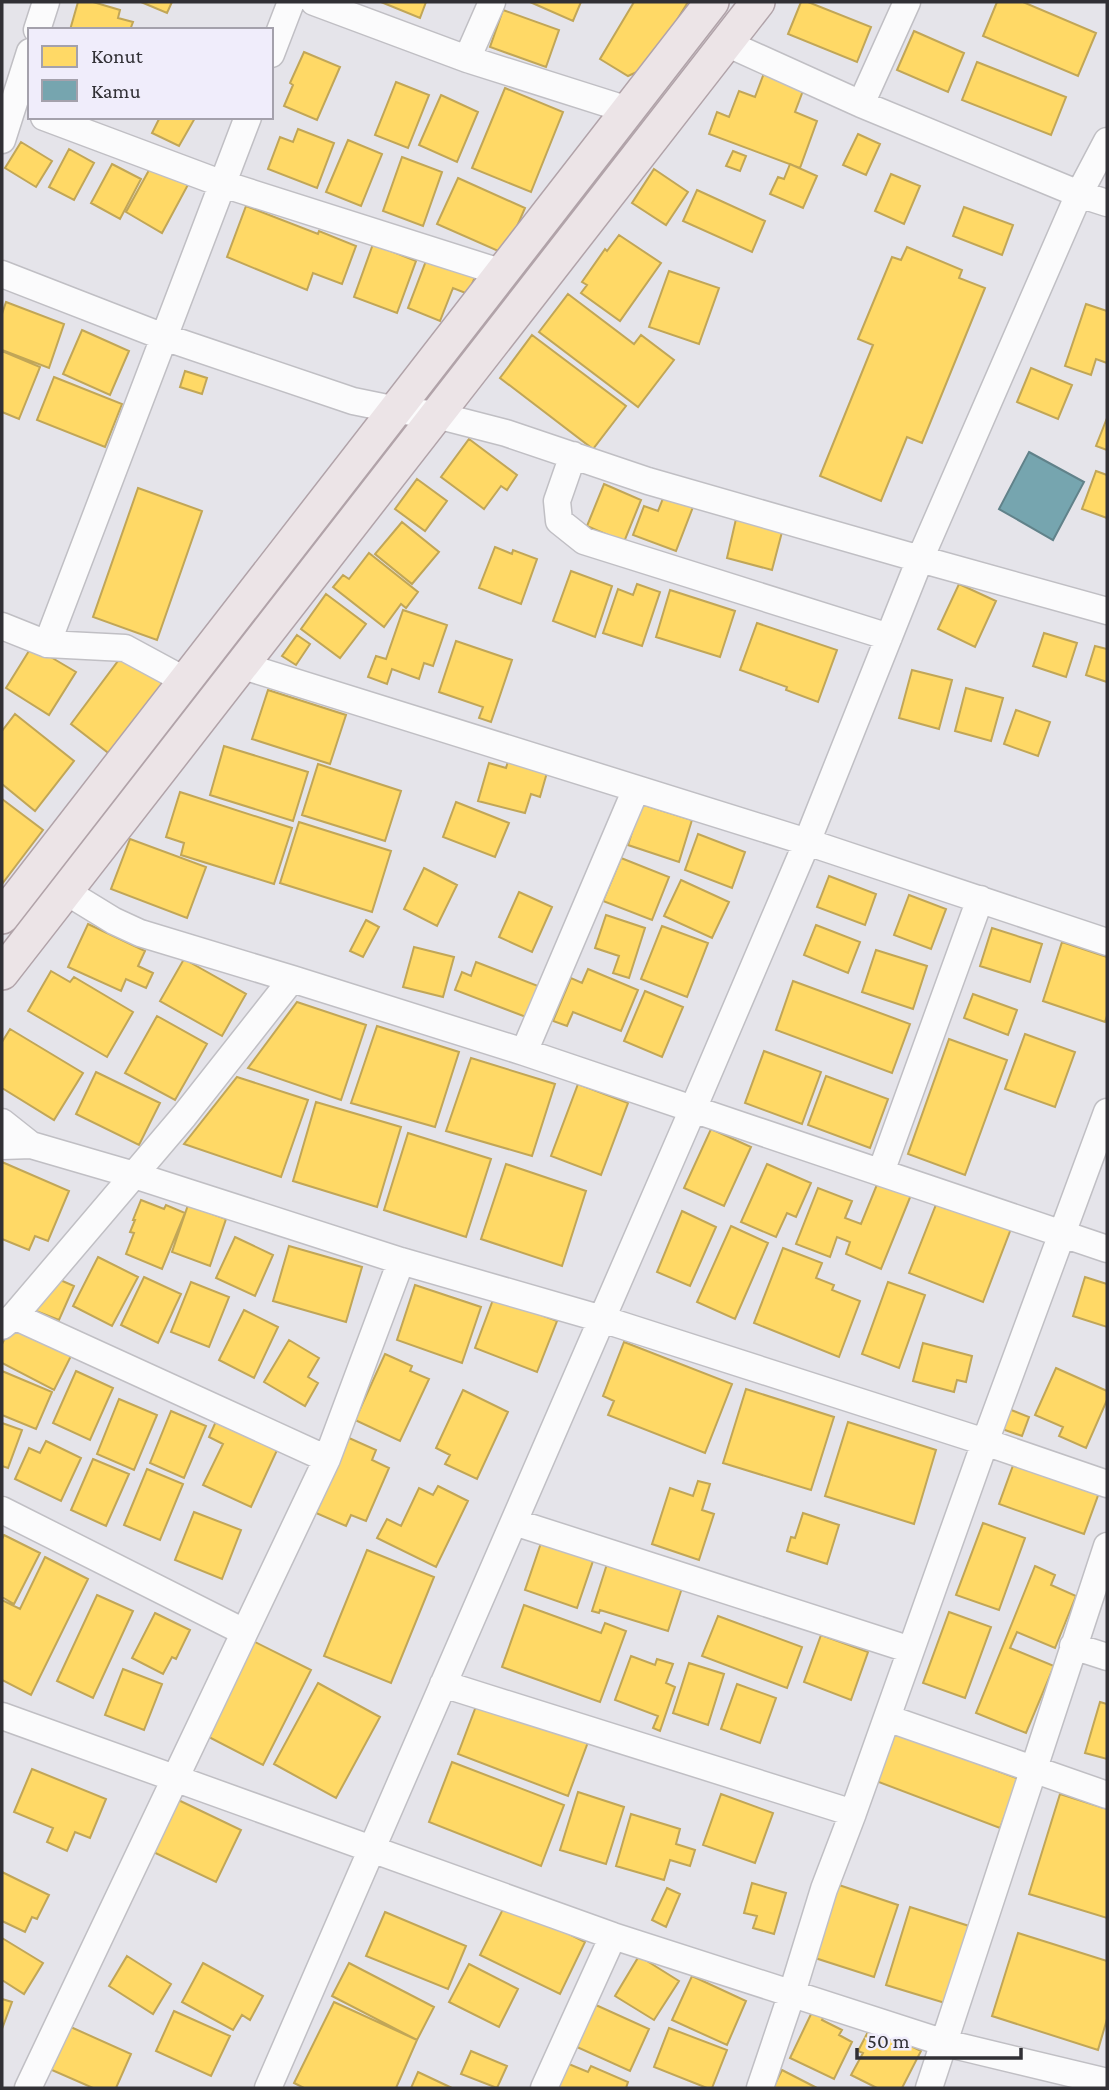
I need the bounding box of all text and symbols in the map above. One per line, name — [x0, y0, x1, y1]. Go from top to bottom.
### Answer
legend — [28, 28, 273, 119]
text: Konut — [91, 44, 144, 68]
text: Kamu — [91, 79, 141, 103]
scale bar — [857, 2016, 1021, 2060]
text: 50 m — [867, 2029, 910, 2053]

